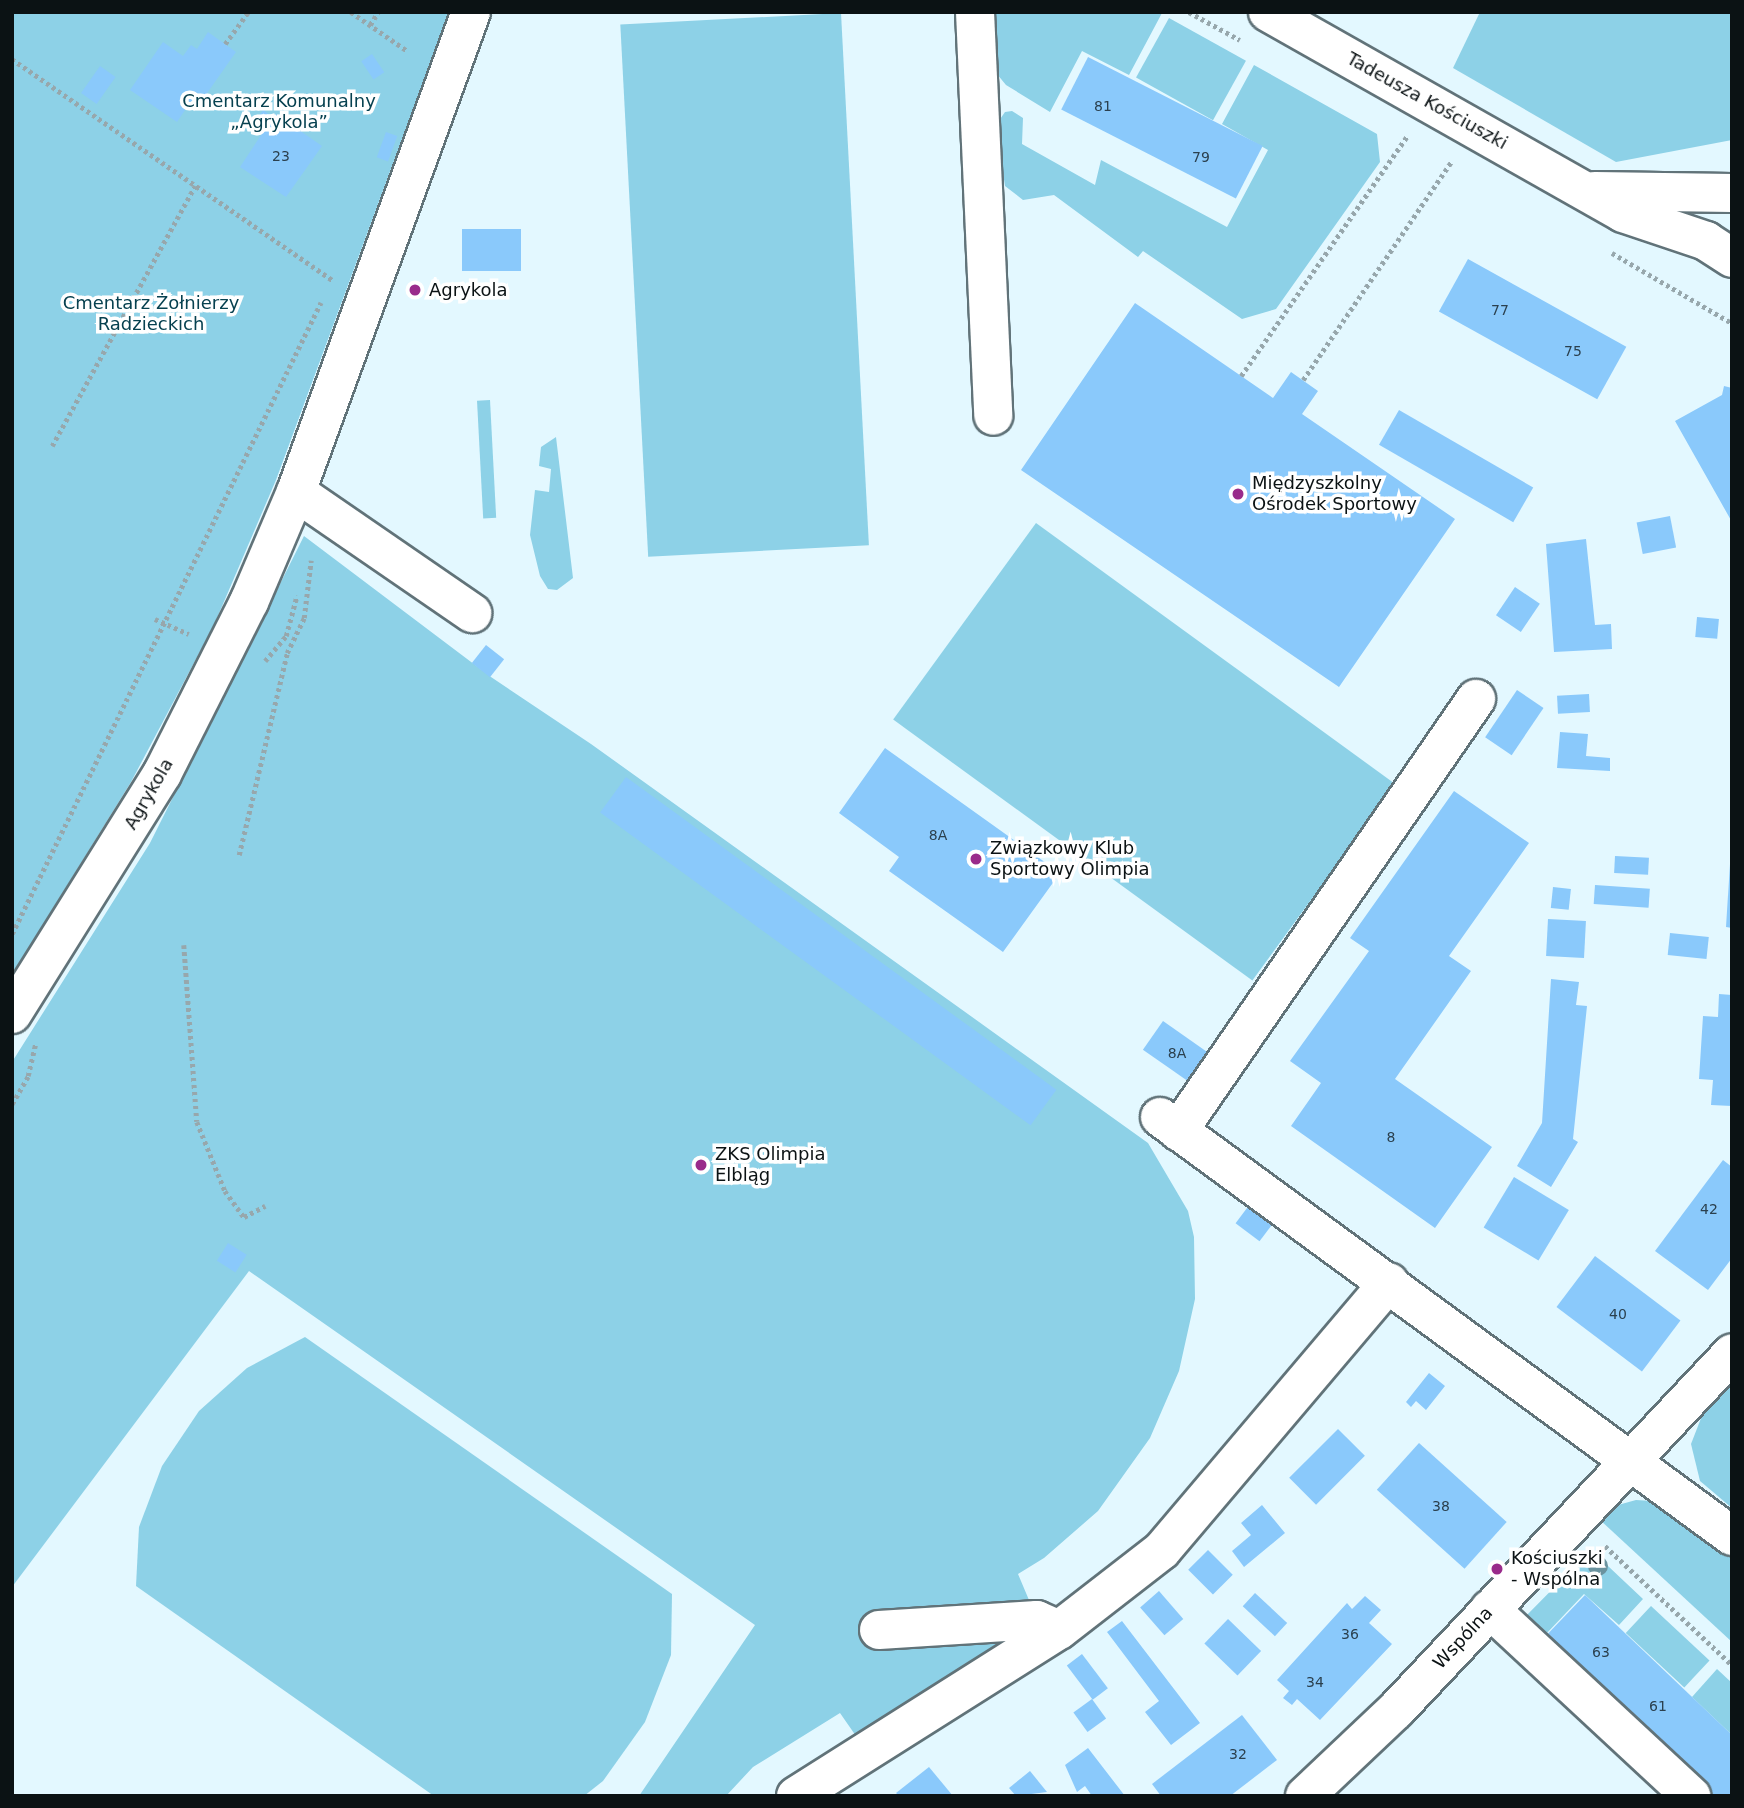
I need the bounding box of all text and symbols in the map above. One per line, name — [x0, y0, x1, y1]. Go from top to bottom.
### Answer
street label: Tadeusza Kościuszki — [1343, 48, 1511, 154]
park label: Cmentarz Komunalny „Agrykola” — [182, 91, 376, 134]
house number: 81 — [1094, 98, 1112, 114]
house number: 23 — [272, 148, 290, 164]
house number: 79 — [1192, 149, 1210, 165]
place label: Agrykola — [429, 279, 508, 301]
marker: Agrykola — [407, 282, 423, 298]
park label: Cmentarz Żołnierzy Radzieckich — [63, 293, 239, 336]
house number: 77 — [1491, 302, 1509, 318]
house number: 75 — [1564, 343, 1582, 359]
place label: Międzyszkolny Ośrodek Sportowy — [1252, 473, 1417, 516]
marker: Międzyszkolny Ośrodek Sportowy — [1230, 486, 1246, 502]
street label: Agrykola — [120, 755, 178, 833]
house number: 8A — [929, 827, 947, 843]
place label: Związkowy Klub Sportowy Olimpia — [990, 838, 1150, 880]
marker: Związkowy Klub Sportowy Olimpia — [968, 851, 984, 867]
house number: 8A — [1168, 1045, 1186, 1061]
house number: 8 — [1387, 1129, 1395, 1145]
place label: ZKS Olimpia Elbląg — [715, 1144, 825, 1186]
marker: ZKS Olimpia Elbląg — [693, 1157, 709, 1173]
house number: 42 — [1700, 1201, 1718, 1217]
house number: 40 — [1609, 1306, 1627, 1322]
house number: 38 — [1432, 1498, 1450, 1514]
place label: Kościuszki - Wspólna — [1511, 1548, 1603, 1590]
marker: Kościuszki - Wspólna — [1489, 1561, 1505, 1577]
street label: Wspólna — [1429, 1602, 1497, 1674]
house number: 36 — [1341, 1626, 1359, 1642]
house number: 63 — [1592, 1644, 1610, 1660]
house number: 34 — [1306, 1674, 1324, 1690]
house number: 61 — [1649, 1698, 1667, 1714]
house number: 32 — [1229, 1746, 1247, 1762]

